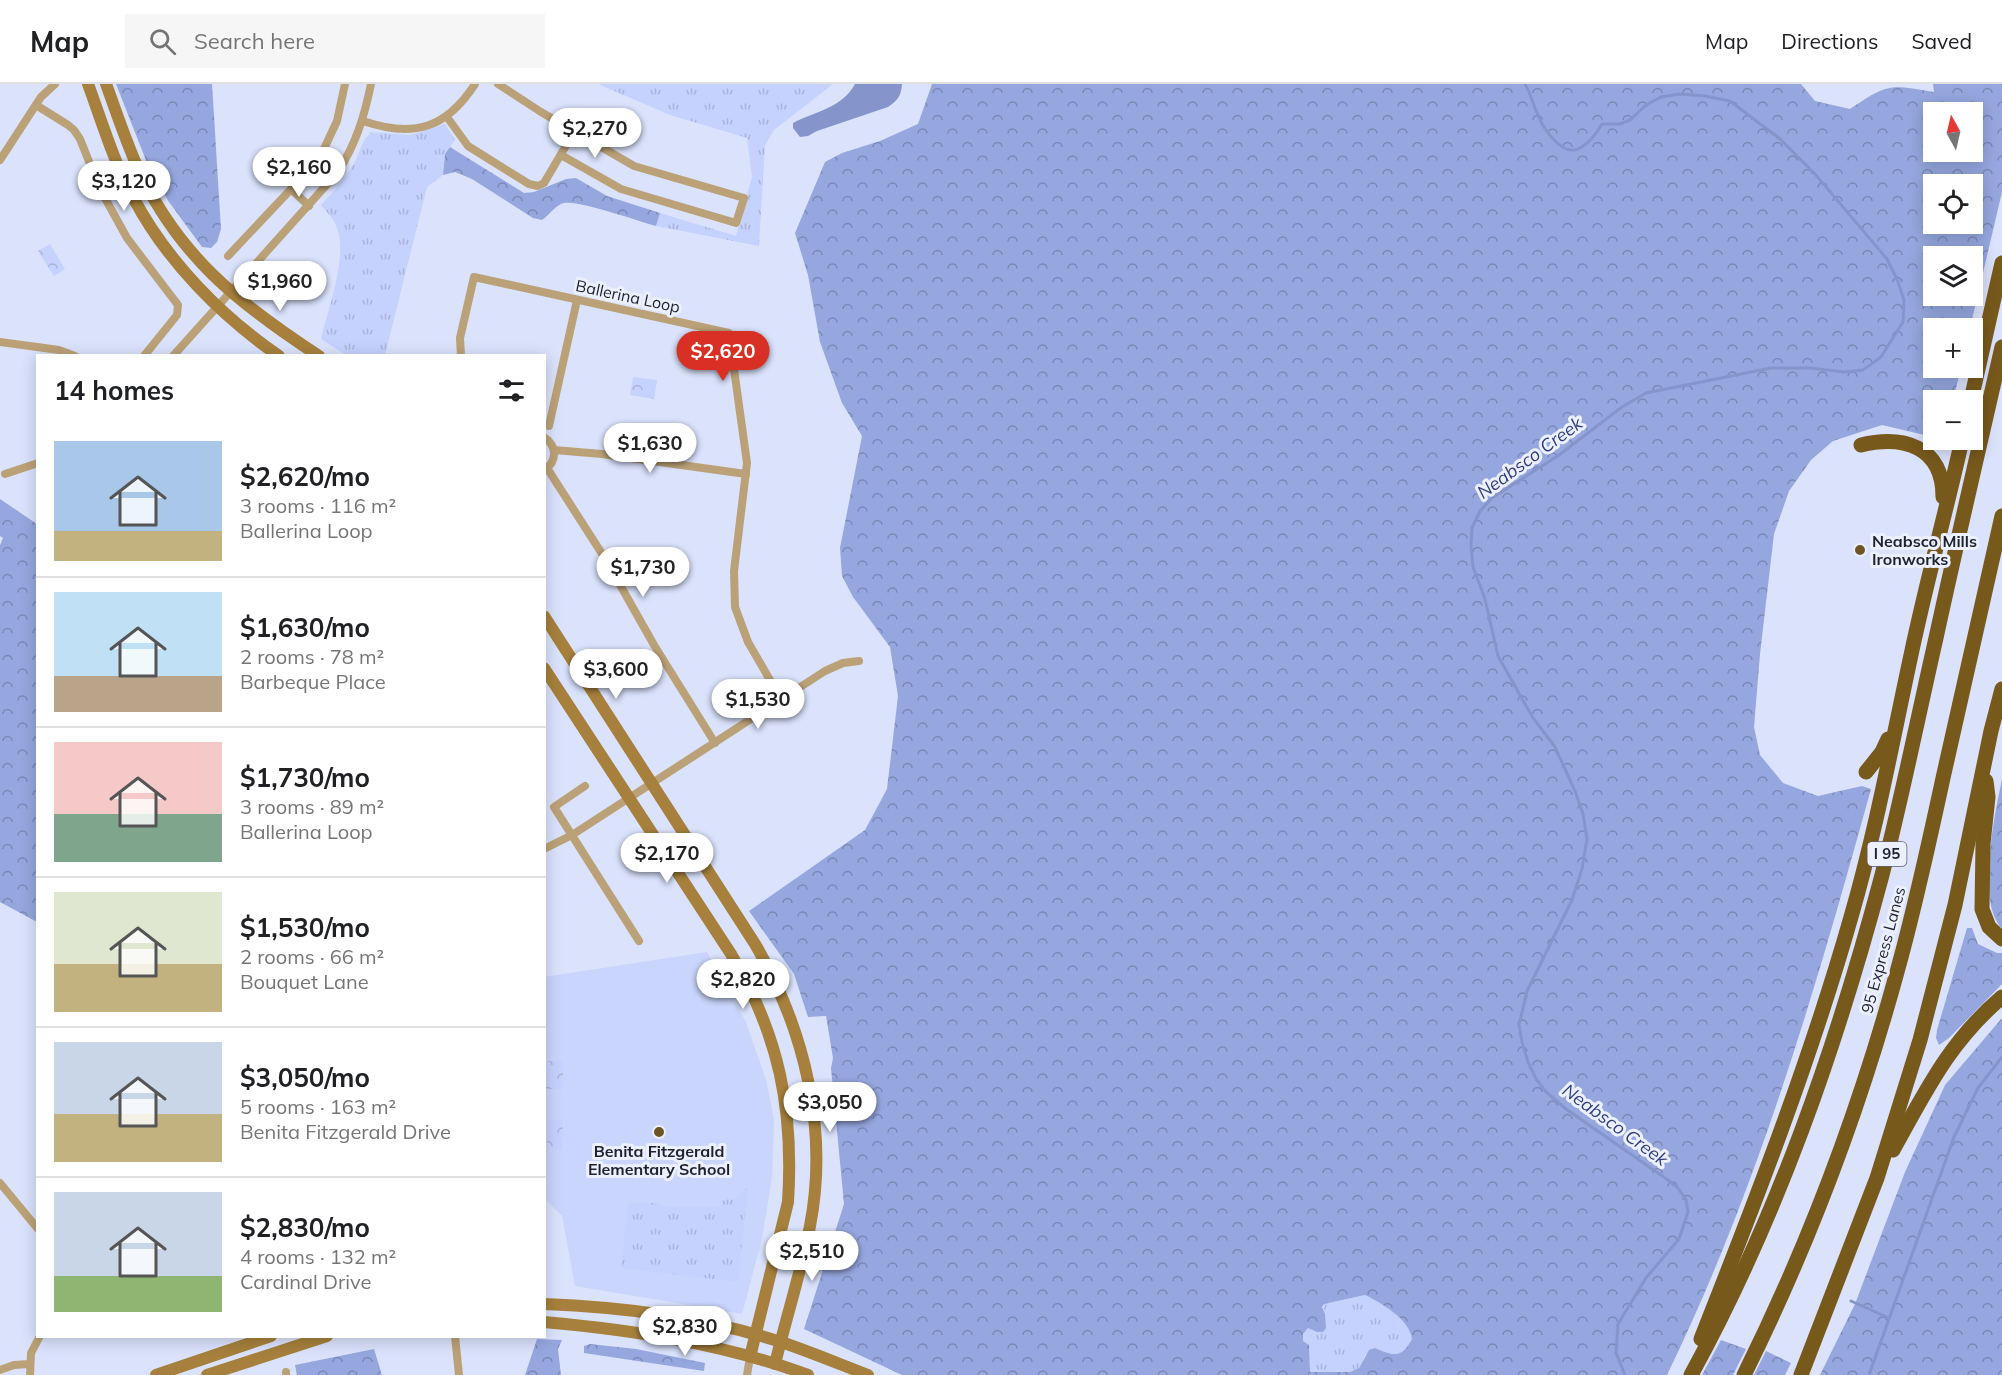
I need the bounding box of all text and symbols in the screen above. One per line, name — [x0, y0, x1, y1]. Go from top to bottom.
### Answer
search box — [125, 14, 545, 68]
text: Map — [30, 24, 89, 59]
icon: search — [146, 25, 179, 58]
text: Search here — [194, 27, 315, 55]
text: Map — [1705, 28, 1748, 54]
text: Directions — [1781, 28, 1878, 54]
text: Saved — [1911, 28, 1972, 54]
north arrow — [1923, 102, 1983, 162]
map controls — [1923, 102, 1983, 450]
pin: $2,270 — [546, 108, 644, 159]
text: $2,270 — [563, 115, 627, 140]
pin: $2,160 — [250, 147, 348, 198]
text: $2,160 — [267, 154, 331, 179]
pin: $3,120 — [75, 161, 173, 212]
text: $3,120 — [92, 168, 156, 193]
button: locate — [1923, 174, 1983, 234]
button: layers — [1923, 246, 1983, 306]
pin: $1,960 — [231, 261, 329, 312]
text: $1,960 — [248, 268, 312, 293]
street label: Ballerina Loop — [574, 275, 682, 317]
button: + — [1923, 318, 1983, 378]
pin: $2,620 — [674, 331, 772, 382]
text: $2,620 — [691, 338, 755, 363]
text: 14 homes — [54, 374, 174, 407]
icon: filters — [495, 374, 528, 407]
button: − — [1923, 390, 1983, 450]
water label: Neabsco Creek — [1472, 411, 1588, 504]
pin: $1,630 — [601, 423, 699, 474]
text: $1,630 — [618, 430, 682, 455]
text: $2,620/mo — [240, 460, 370, 493]
icon: home — [102, 465, 174, 537]
text: 3 rooms · 116 m² — [240, 493, 396, 518]
text: Ballerina Loop — [240, 518, 373, 543]
place label: Neabsco Mills Ironworks — [1872, 531, 1977, 569]
marker: Neabsco Mills Ironworks — [1853, 543, 1867, 557]
pin: $1,730 — [594, 547, 692, 598]
text: $1,730 — [611, 554, 675, 579]
text: $1,630/mo — [240, 611, 370, 644]
icon: home — [102, 616, 174, 688]
text: 2 rooms · 78 m² — [240, 644, 384, 669]
pin: $3,600 — [567, 649, 665, 700]
text: $3,600 — [584, 656, 648, 681]
text: Barbeque Place — [240, 669, 386, 694]
pin: $1,530 — [709, 679, 807, 730]
text: $1,530 — [726, 686, 790, 711]
text: $1,730/mo — [240, 761, 370, 794]
icon: home — [102, 766, 174, 838]
text: 3 rooms · 89 m² — [240, 794, 384, 819]
text: Ballerina Loop — [240, 819, 373, 844]
pin: $2,170 — [618, 833, 716, 884]
text: $2,170 — [635, 840, 699, 865]
road number: I 95 — [1868, 842, 1906, 866]
street label: 95 Express Lanes — [1857, 885, 1909, 1015]
text: $1,530/mo — [240, 911, 370, 944]
icon: home — [102, 916, 174, 988]
text: 2 rooms · 66 m² — [240, 944, 384, 969]
pin: $2,820 — [694, 959, 792, 1010]
text: $2,820 — [711, 966, 775, 991]
text: Bouquet Lane — [240, 969, 369, 994]
text: $3,050/mo — [240, 1061, 370, 1094]
icon: home — [102, 1066, 174, 1138]
water label: Neabsco Creek — [1558, 1079, 1673, 1171]
pin: $3,050 — [781, 1082, 879, 1133]
text: $3,050 — [798, 1089, 862, 1114]
text: 5 rooms · 163 m² — [240, 1094, 396, 1119]
text: Benita Fitzgerald Drive — [240, 1119, 451, 1144]
marker: Benita Fitzgerald Elementary School — [652, 1125, 666, 1139]
place label: Benita Fitzgerald Elementary School — [588, 1141, 730, 1179]
text: $2,830/mo — [240, 1211, 370, 1244]
icon: home — [102, 1216, 174, 1288]
pin: $2,510 — [763, 1231, 861, 1282]
text: $2,510 — [780, 1238, 844, 1263]
text: 4 rooms · 132 m² — [240, 1244, 396, 1269]
text: Cardinal Drive — [240, 1269, 371, 1294]
pin: $2,830 — [636, 1306, 734, 1357]
text: $2,830 — [653, 1313, 717, 1338]

